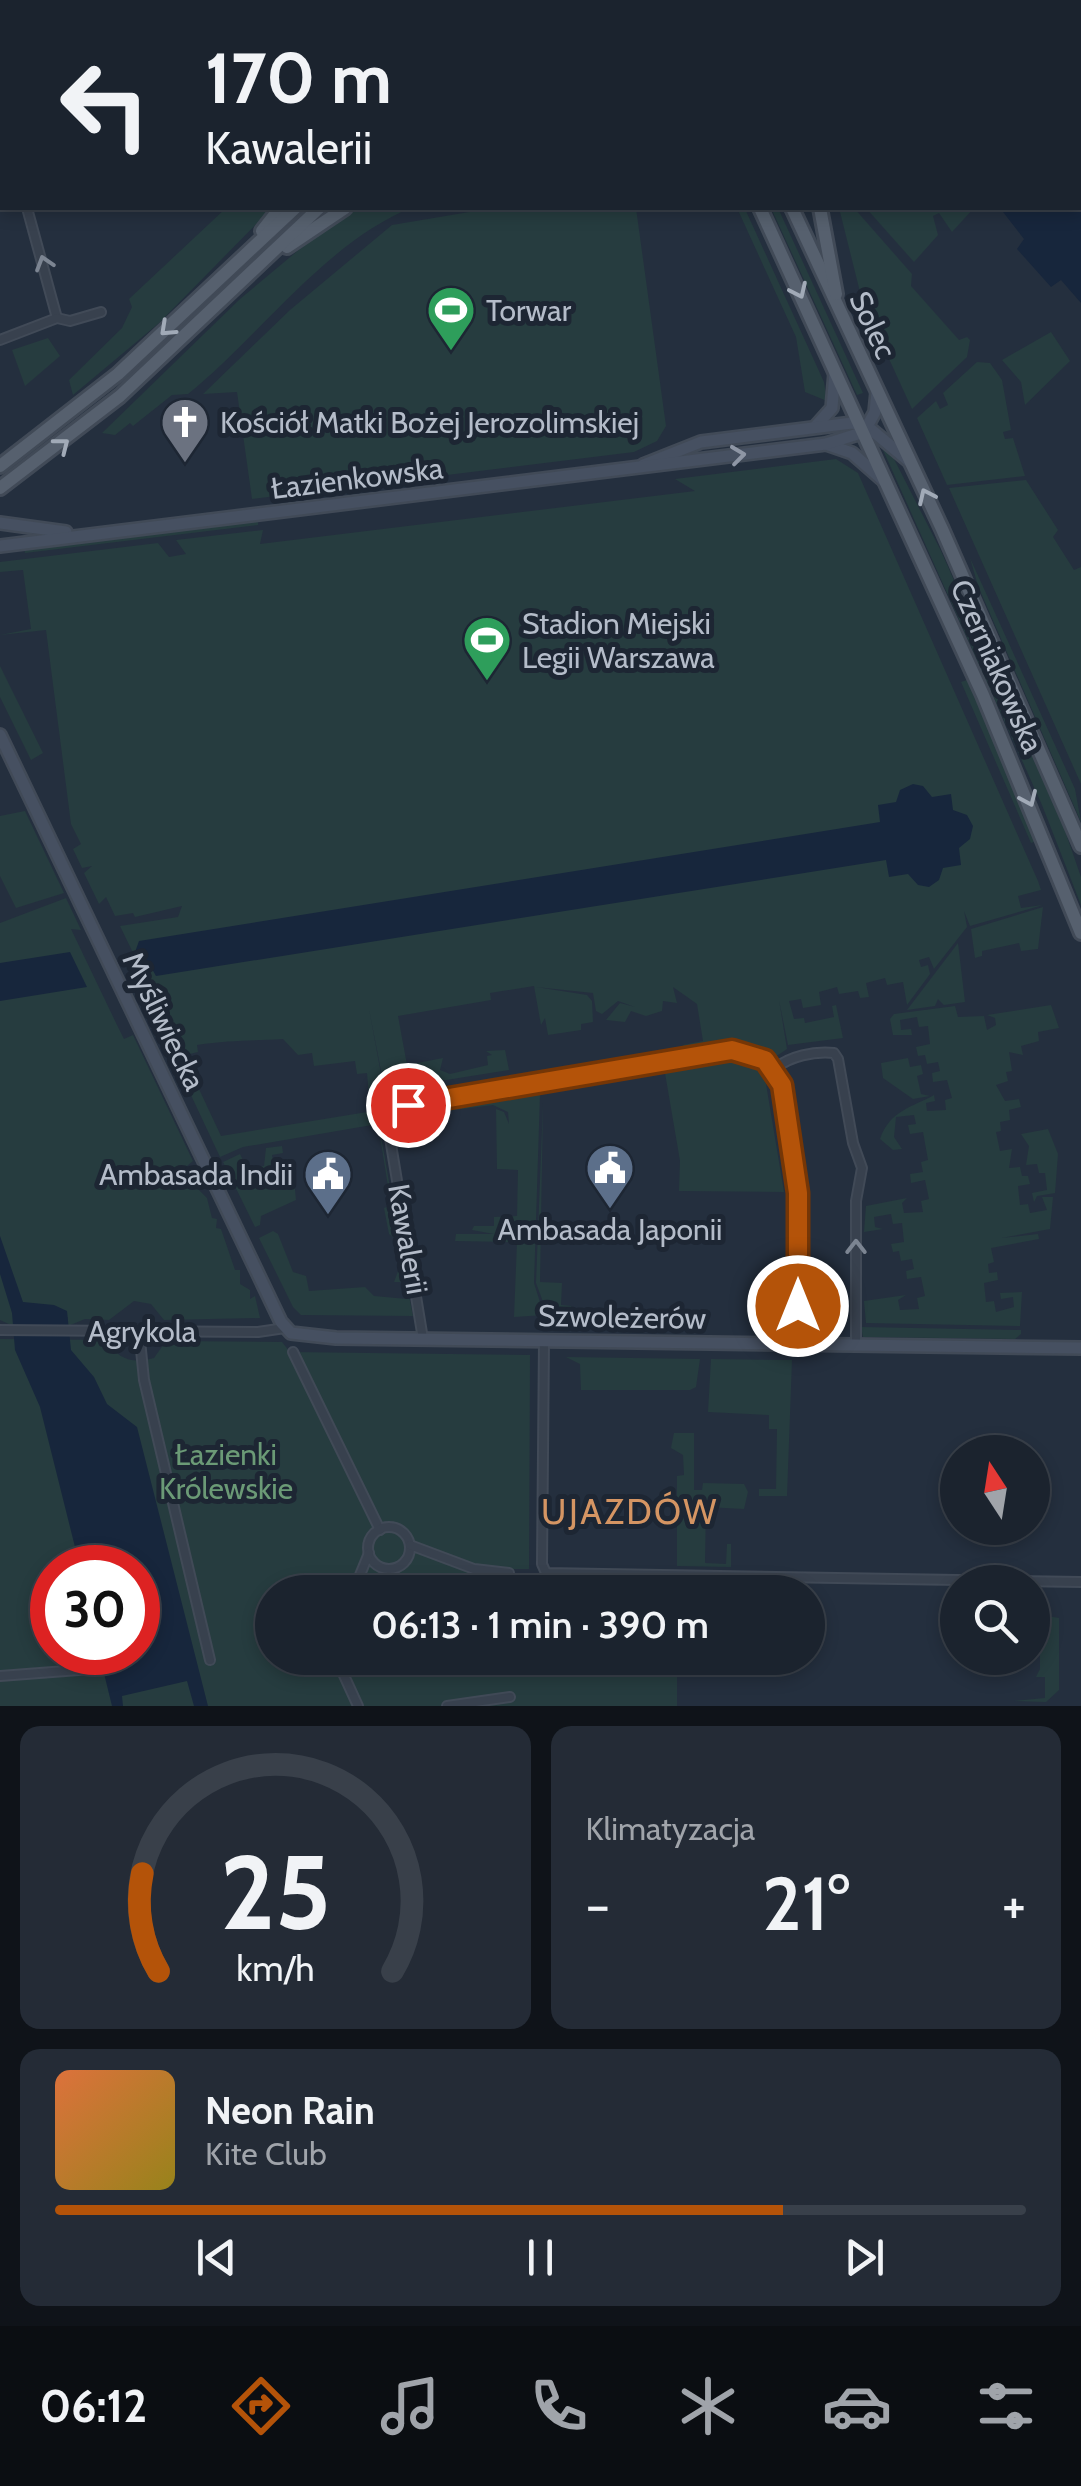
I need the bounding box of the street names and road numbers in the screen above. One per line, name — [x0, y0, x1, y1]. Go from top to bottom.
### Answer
street label: Solec — [841, 285, 905, 365]
street label: Łazienkowska — [269, 449, 446, 507]
street label: Czerniakowska — [942, 574, 1052, 759]
street label: Myśliwiecka — [115, 946, 214, 1097]
street label: Kawalerii — [380, 1181, 436, 1297]
street label: Szwoleżerów — [538, 1297, 707, 1337]
street label: Agrykola — [88, 1313, 197, 1350]

